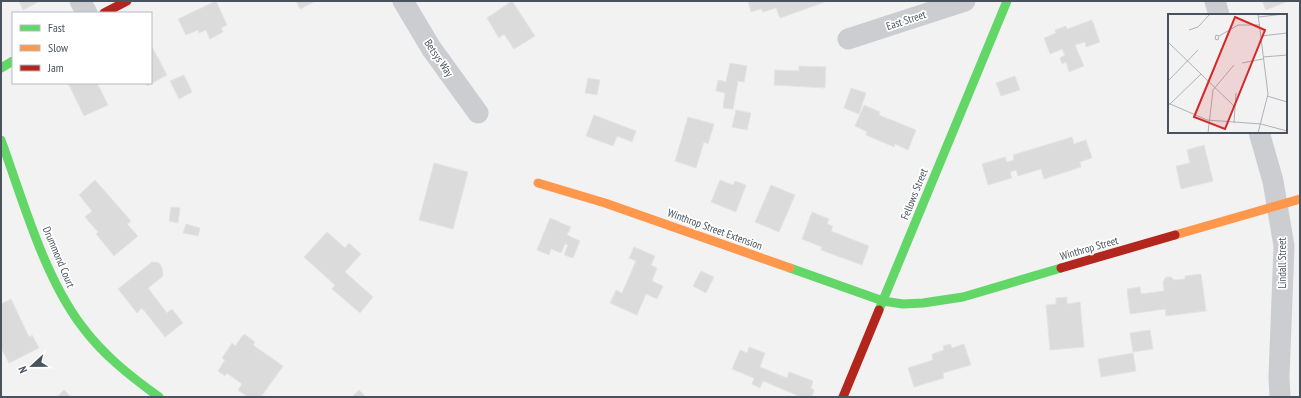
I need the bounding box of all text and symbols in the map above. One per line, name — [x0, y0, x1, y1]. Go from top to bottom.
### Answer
street label: East Street — [884, 7, 928, 33]
legend — [12, 12, 152, 84]
inset map — [1168, 14, 1287, 133]
text: Fast — [48, 20, 66, 35]
street label: Betsys Way — [421, 37, 457, 80]
text: Slow — [48, 40, 69, 55]
text: Jam — [47, 60, 64, 75]
street label: Fellows Street — [897, 166, 931, 222]
street label: Winthrop Street Extension — [666, 205, 764, 253]
street label: Drummond Court — [40, 224, 78, 290]
street label: Winthrop Street — [1058, 233, 1120, 263]
street label: Lindall Street — [1275, 237, 1289, 289]
north arrow — [12, 346, 52, 386]
text: N — [15, 364, 30, 375]

